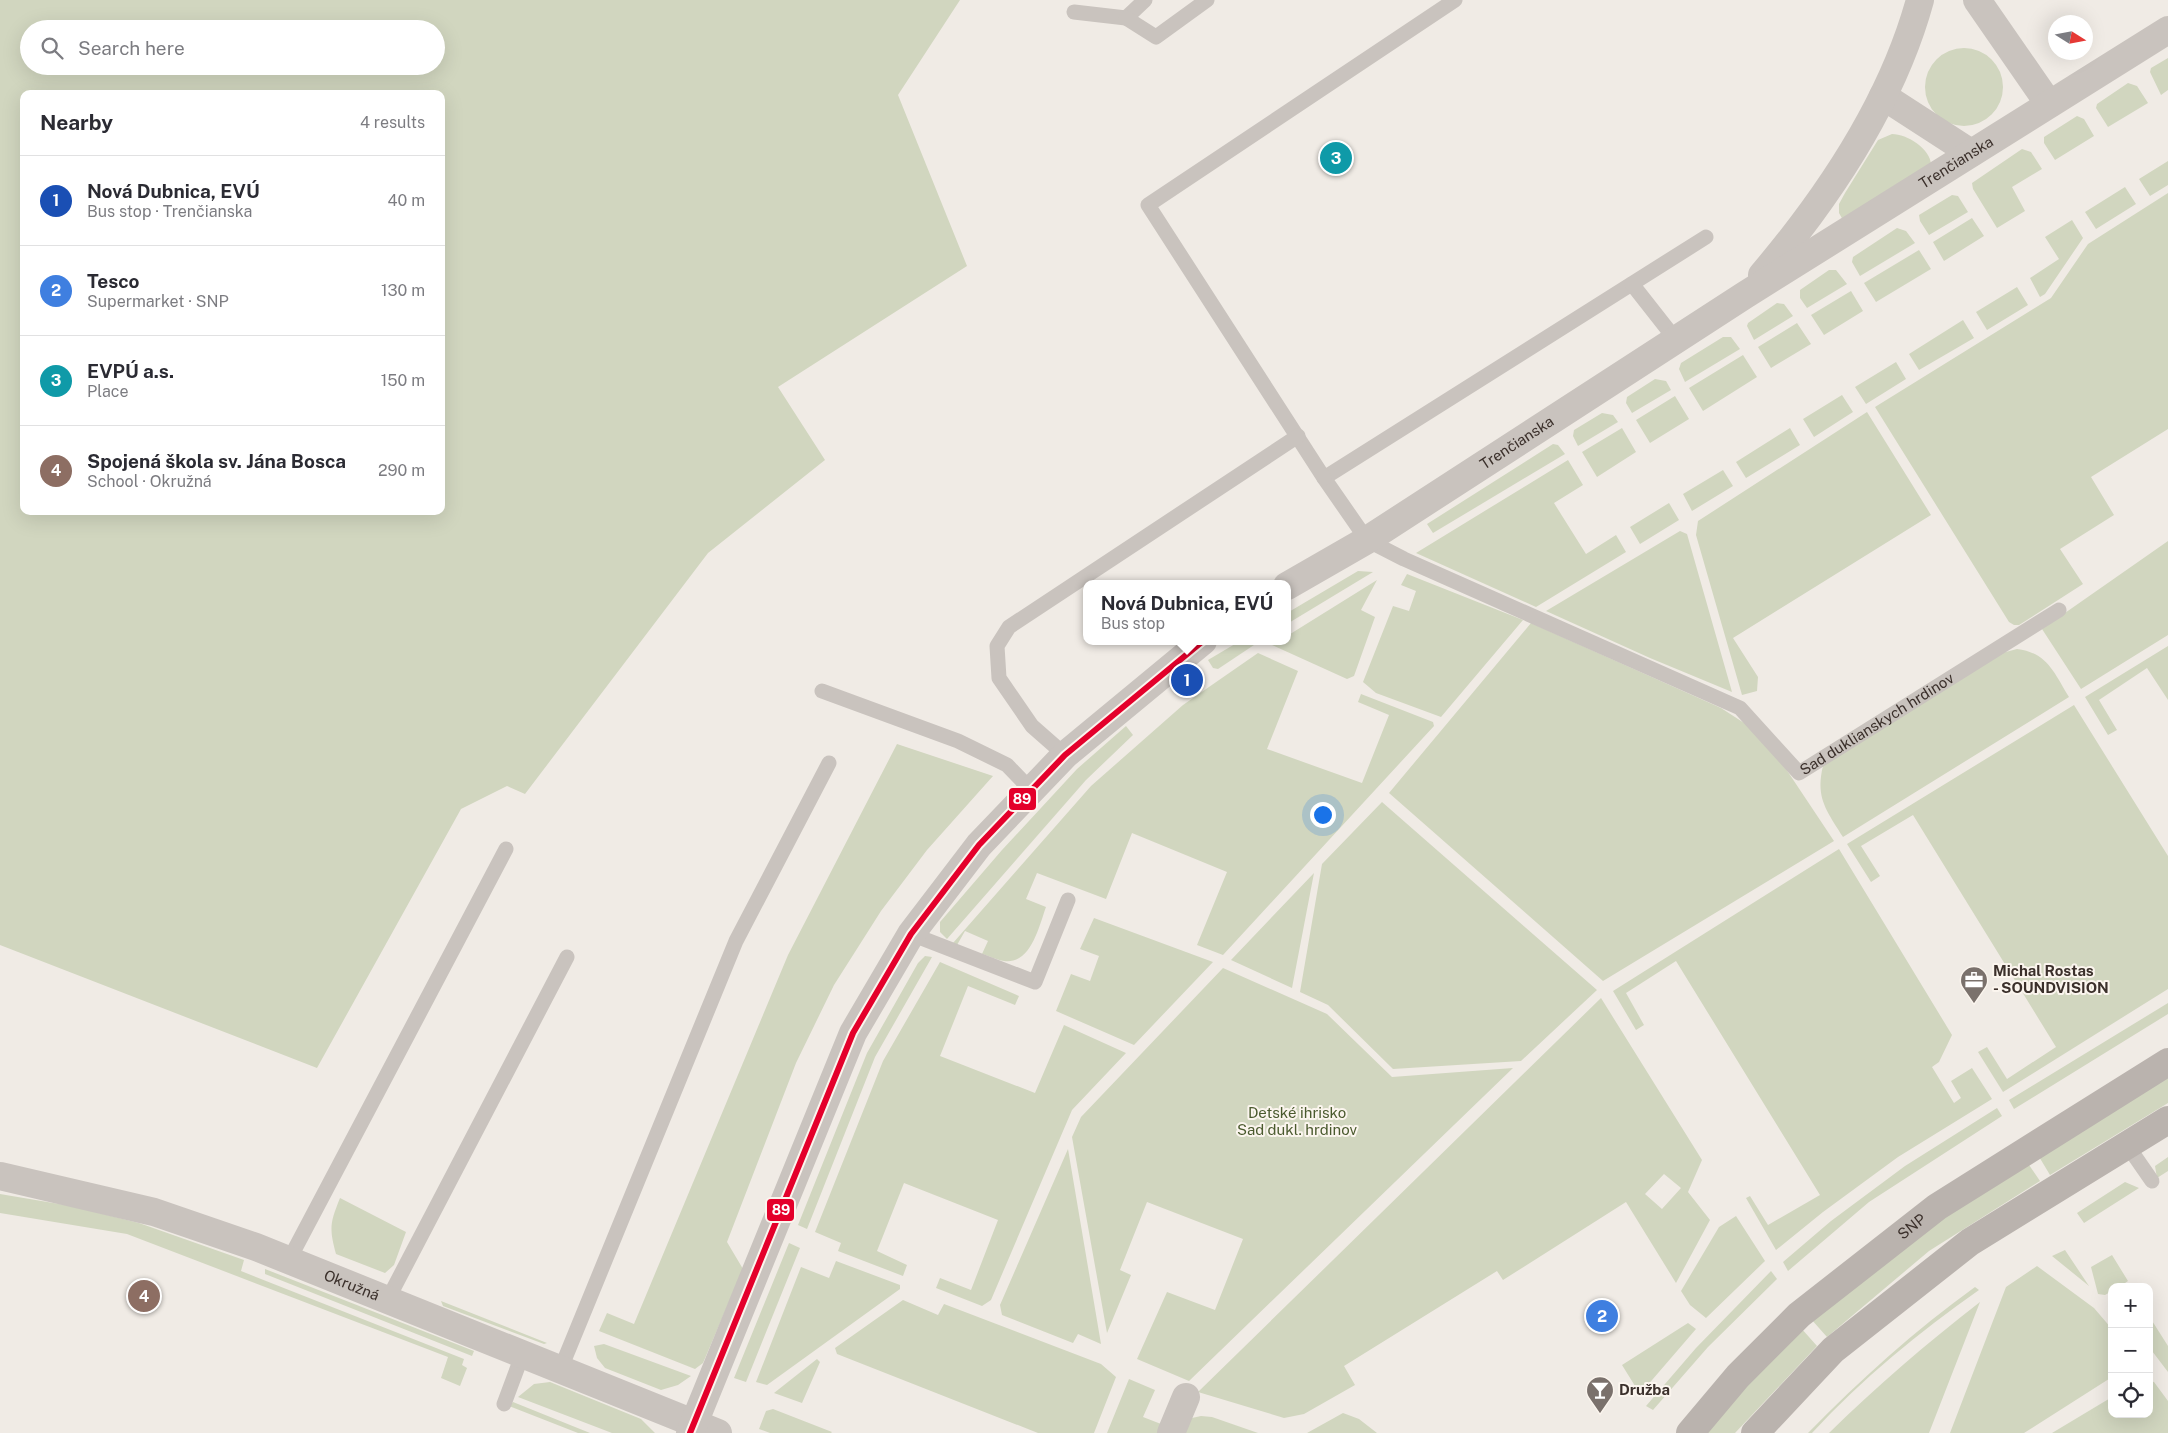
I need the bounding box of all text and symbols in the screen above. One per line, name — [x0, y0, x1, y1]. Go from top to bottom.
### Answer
north arrow — [2048, 15, 2093, 60]
search box — [20, 20, 445, 75]
icon: search — [38, 34, 66, 62]
text: Search here — [78, 37, 185, 59]
text: Nearby — [40, 110, 113, 135]
text: 4 results — [360, 113, 425, 132]
street label: Trenčianska — [1916, 133, 1996, 192]
pin: 3 — [1320, 139, 1352, 177]
text: Nová Dubnica, EVÚ — [87, 180, 260, 202]
text: 1 — [53, 191, 59, 210]
text: 40 m — [387, 191, 425, 210]
text: Bus stop · Trenčianska — [87, 202, 252, 221]
text: Tesco — [87, 270, 140, 292]
text: 2 — [51, 281, 61, 300]
text: 130 m — [381, 281, 425, 300]
text: Supermarket · SNP — [87, 292, 229, 311]
text: EVPÚ a.s. — [87, 360, 174, 382]
text: 3 — [51, 371, 61, 390]
text: 150 m — [381, 371, 425, 390]
text: Place — [87, 382, 129, 401]
street label: Trenčianska — [1477, 412, 1557, 472]
text: Spojená škola sv. Jána Bosca — [87, 450, 346, 472]
text: 4 — [51, 461, 61, 480]
text: 290 m — [378, 461, 425, 480]
text: School · Okružná — [87, 472, 212, 491]
popup — [1083, 580, 1291, 645]
text: Nová Dubnica, EVÚ — [1101, 592, 1273, 614]
text: Bus stop — [1101, 614, 1165, 633]
pin: 1 — [1171, 661, 1203, 699]
street label: Sad duklianskych hrdinov — [1797, 669, 1957, 778]
line badge: 89 — [1008, 787, 1037, 811]
text: 89 — [1013, 791, 1031, 807]
your location — [1310, 802, 1336, 828]
place label: Michal Rostas - SOUNDVISION — [1993, 962, 2109, 996]
office icon: Michal Rostas - SOUNDVISION — [1959, 965, 1989, 1004]
park label: Detské ihrisko Sad dukl. hrdinov — [1237, 1104, 1358, 1138]
line badge: 89 — [766, 1198, 795, 1222]
text: 89 — [772, 1202, 790, 1218]
street label: SNP — [1894, 1210, 1929, 1243]
street label: Okružná — [322, 1266, 382, 1304]
pin: 4 — [128, 1277, 160, 1315]
map controls — [2108, 1283, 2153, 1418]
button: + — [2108, 1283, 2153, 1328]
pin: 2 — [1586, 1297, 1618, 1335]
button: − — [2108, 1328, 2153, 1373]
button: locate — [2108, 1373, 2153, 1418]
bar icon: Družba — [1585, 1375, 1615, 1414]
place label: Družba — [1619, 1381, 1670, 1398]

